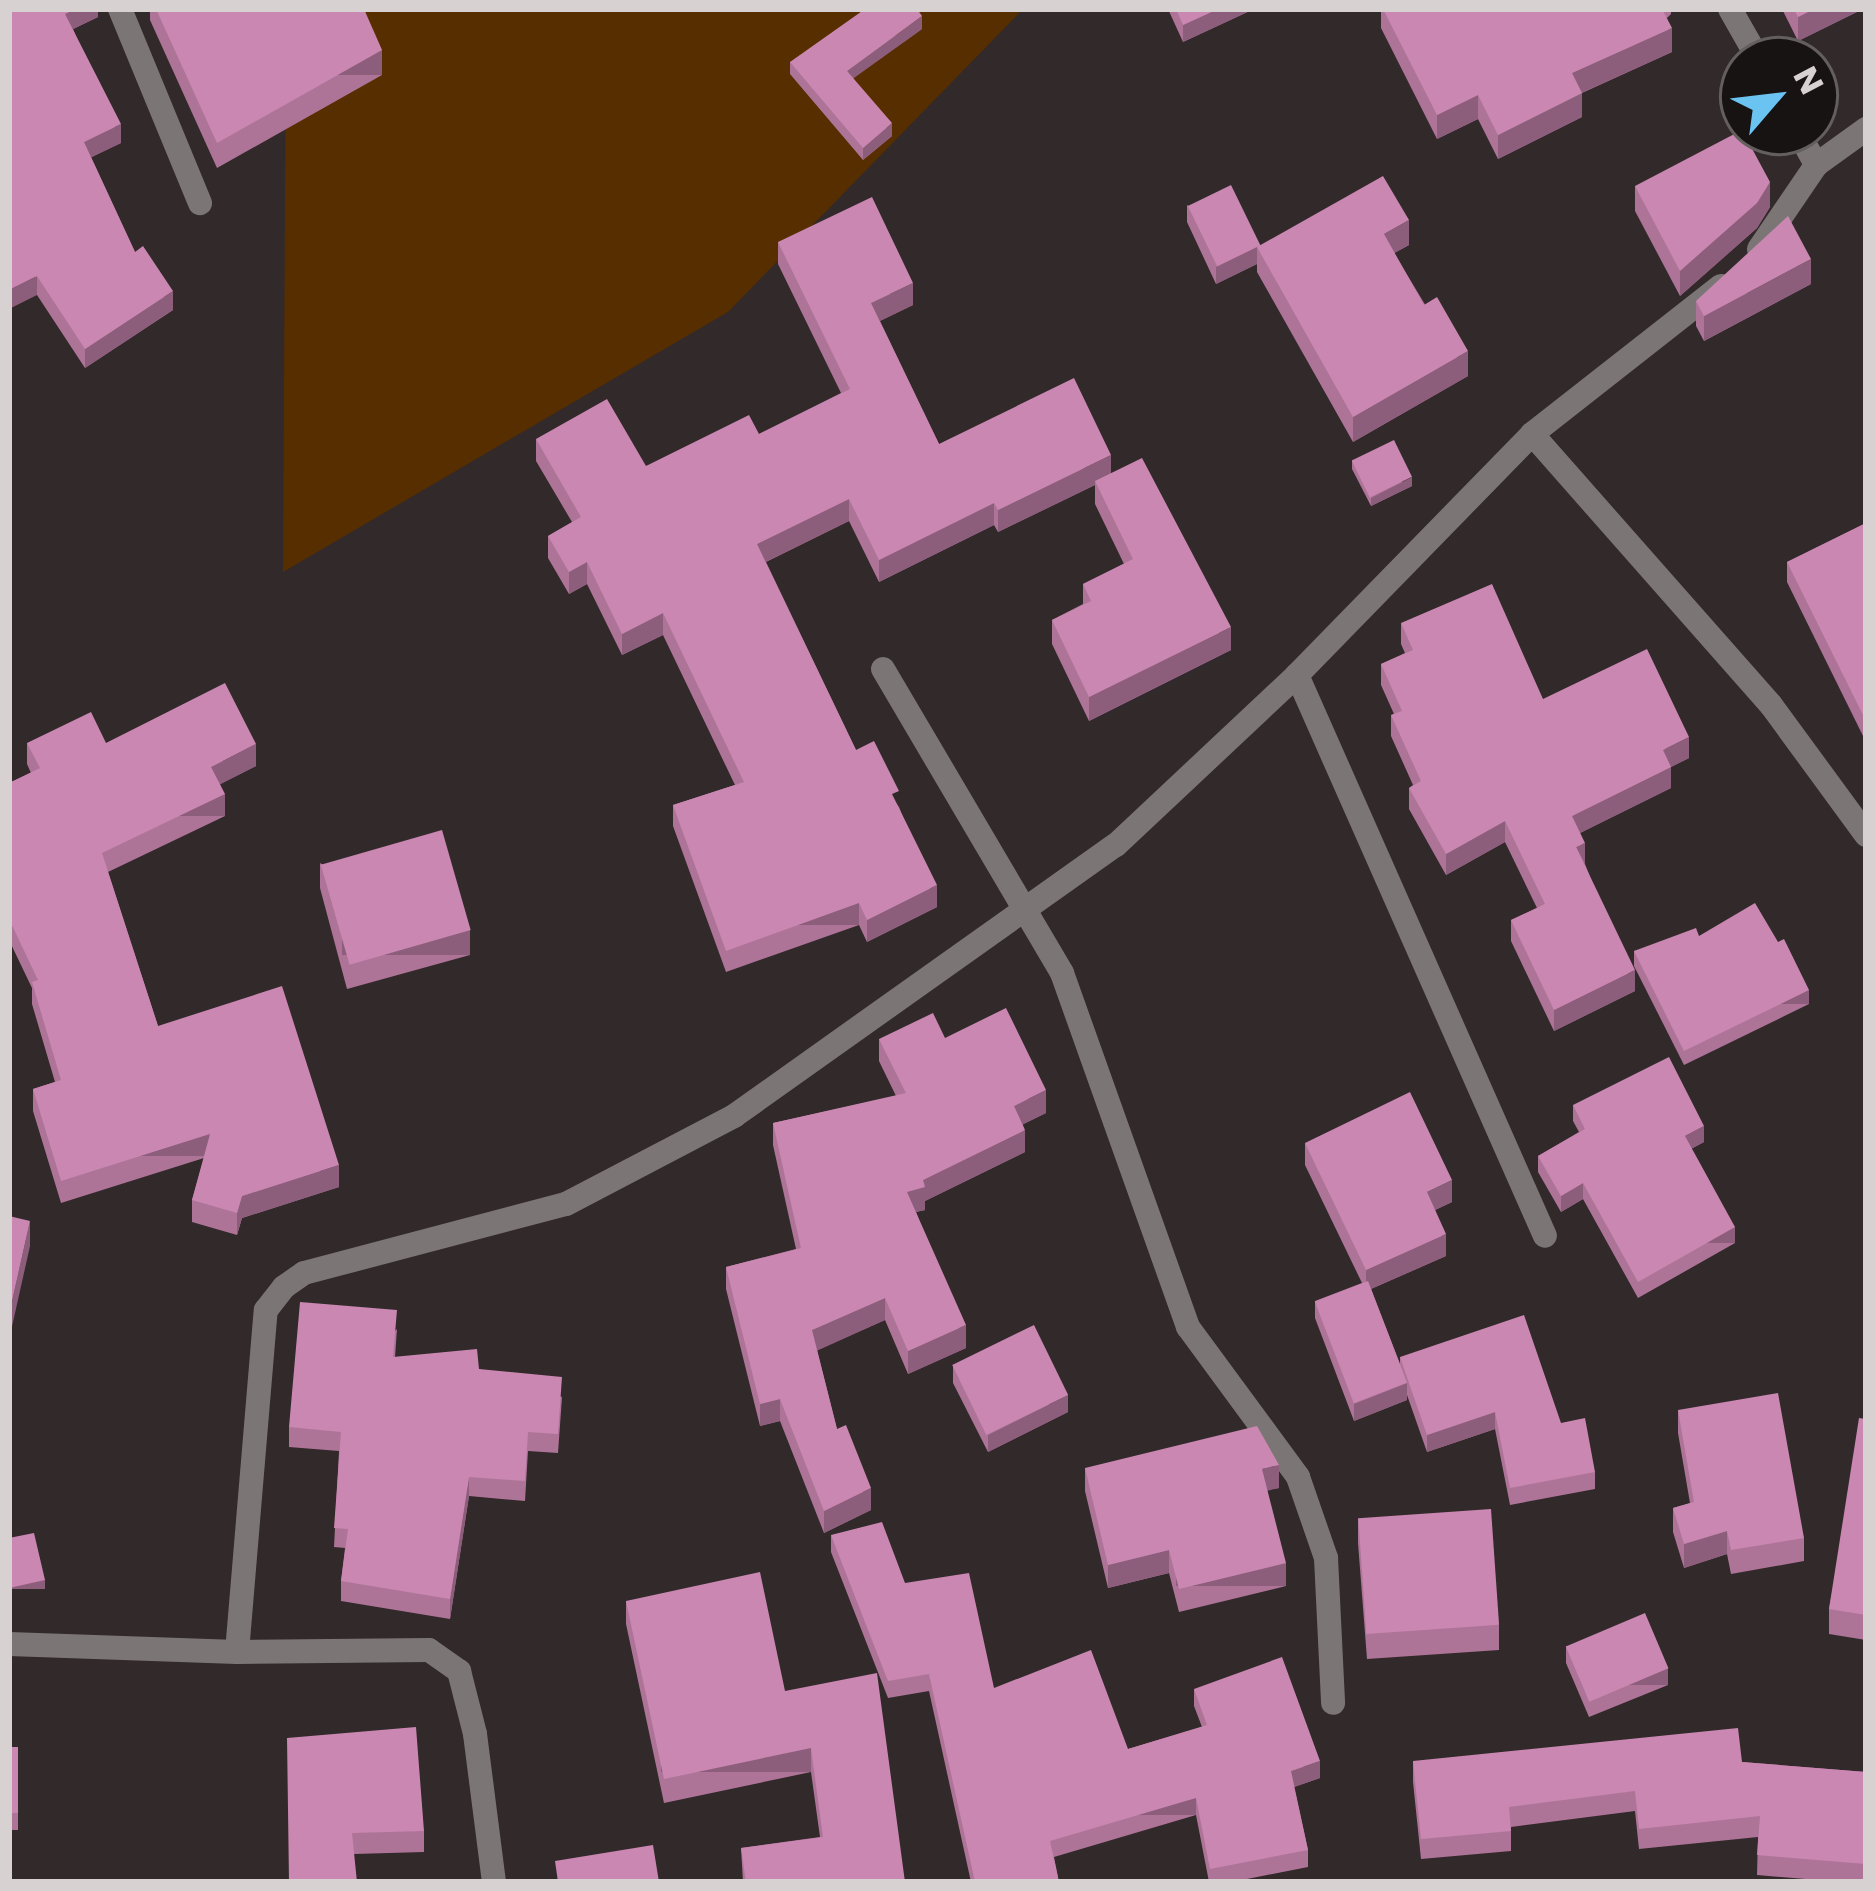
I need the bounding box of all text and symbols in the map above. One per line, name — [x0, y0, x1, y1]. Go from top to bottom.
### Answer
north arrow — [1719, 36, 1839, 156]
text: N — [1782, 58, 1835, 102]

